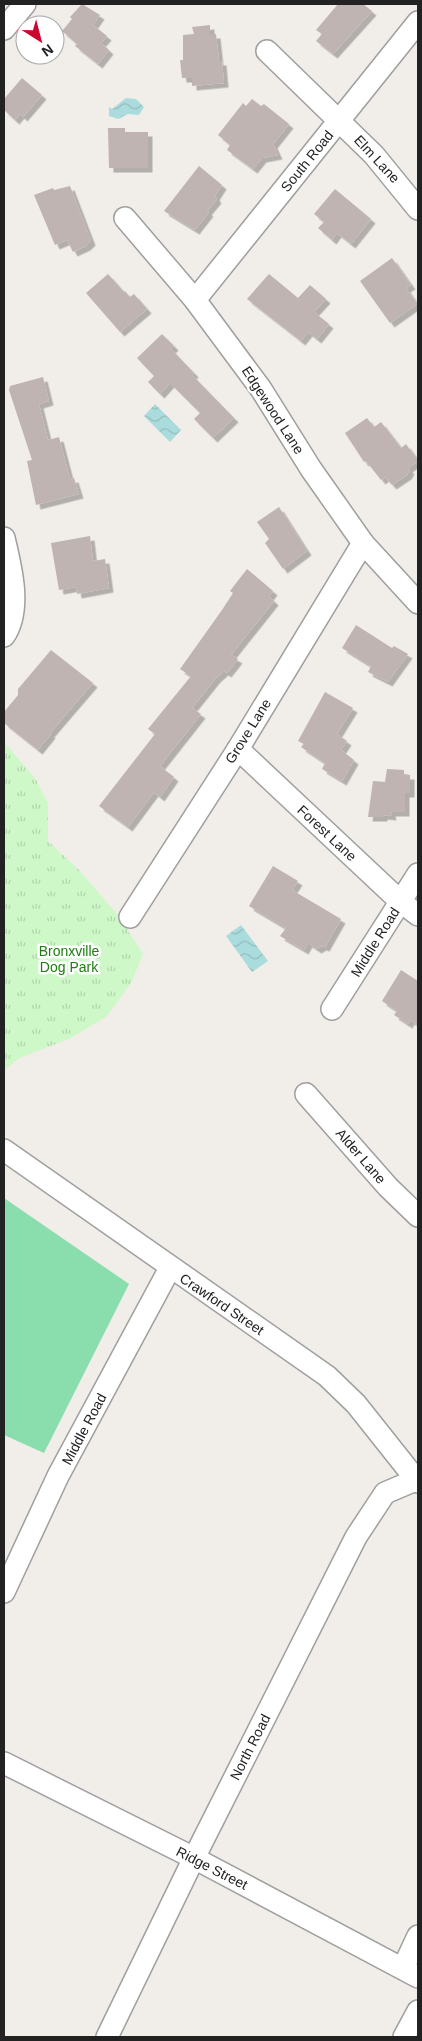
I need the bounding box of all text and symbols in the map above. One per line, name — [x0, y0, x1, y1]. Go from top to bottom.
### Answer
north arrow — [15, 15, 65, 65]
text: N — [39, 41, 56, 60]
street label: South Road — [278, 127, 336, 195]
street label: Elm Lane — [351, 132, 403, 186]
street label: Edgewood Lane — [239, 363, 307, 457]
street label: Grove Lane — [222, 696, 274, 766]
street label: Forest Lane — [294, 802, 360, 864]
street label: Middle Road — [347, 904, 403, 980]
park label: Bronxville Dog Park — [39, 943, 100, 975]
street label: Alder Lane — [333, 1125, 389, 1187]
street label: Crawford Street — [177, 1270, 267, 1338]
street label: Middle Road — [58, 1391, 110, 1467]
street label: North Road — [227, 1711, 273, 1783]
street label: Ridge Street — [174, 1843, 250, 1893]

